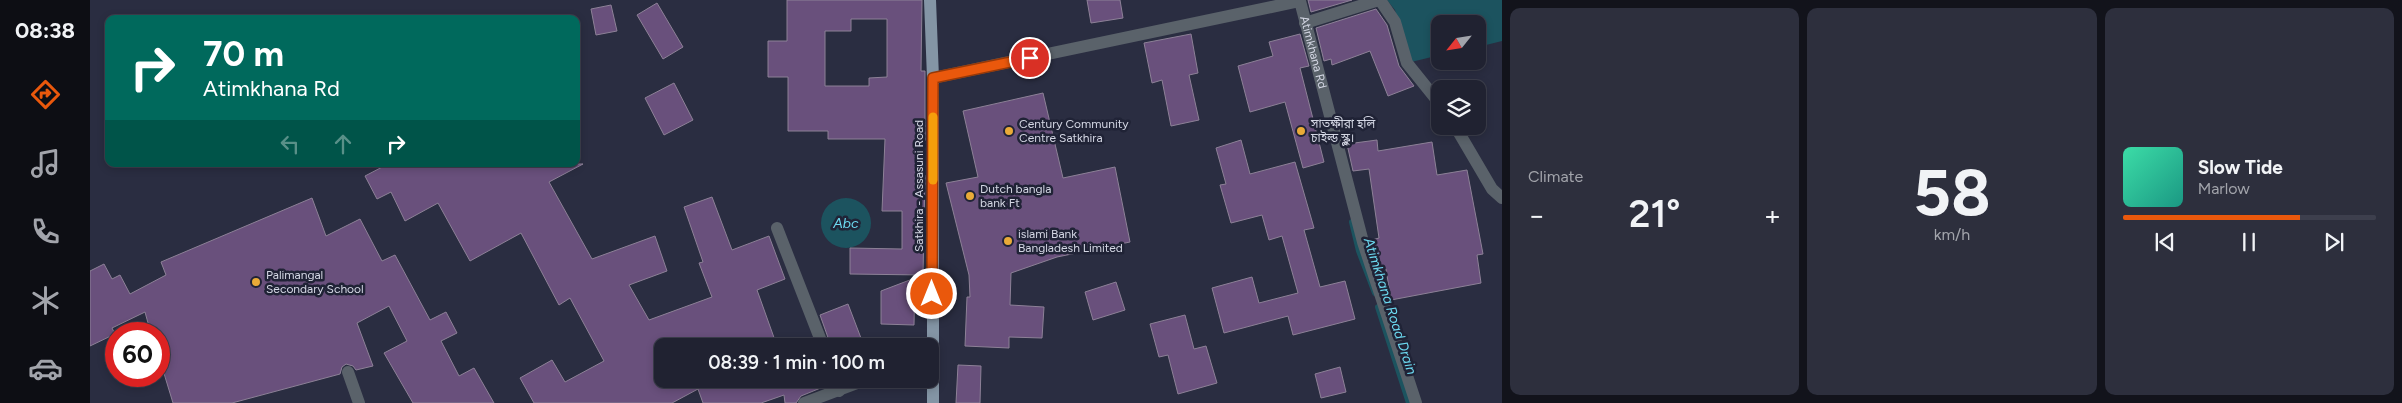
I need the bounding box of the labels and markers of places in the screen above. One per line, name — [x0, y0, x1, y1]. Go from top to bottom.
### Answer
pin — [1009, 37, 1051, 79]
place label: সাতক্ষীরা হলি চাইল্ড স্কুল। — [1310, 116, 1376, 146]
place label: Century Community Centre Satkhira — [1019, 117, 1129, 145]
marker: Century Community Centre Satkhira — [1003, 125, 1015, 137]
marker: সাতক্ষীরা হলি চাইল্ড স্কুল। — [1295, 125, 1307, 137]
place label: Dutch bangla bank Ft — [980, 182, 1051, 210]
marker: Dutch bangla bank Ft — [964, 190, 976, 202]
place label: islami Bank Bangladesh Limited — [1018, 227, 1123, 255]
marker: islami Bank Bangladesh Limited — [1002, 235, 1014, 247]
place label: Palimangal Secondary School — [266, 268, 364, 296]
marker: Palimangal Secondary School — [250, 276, 262, 288]

